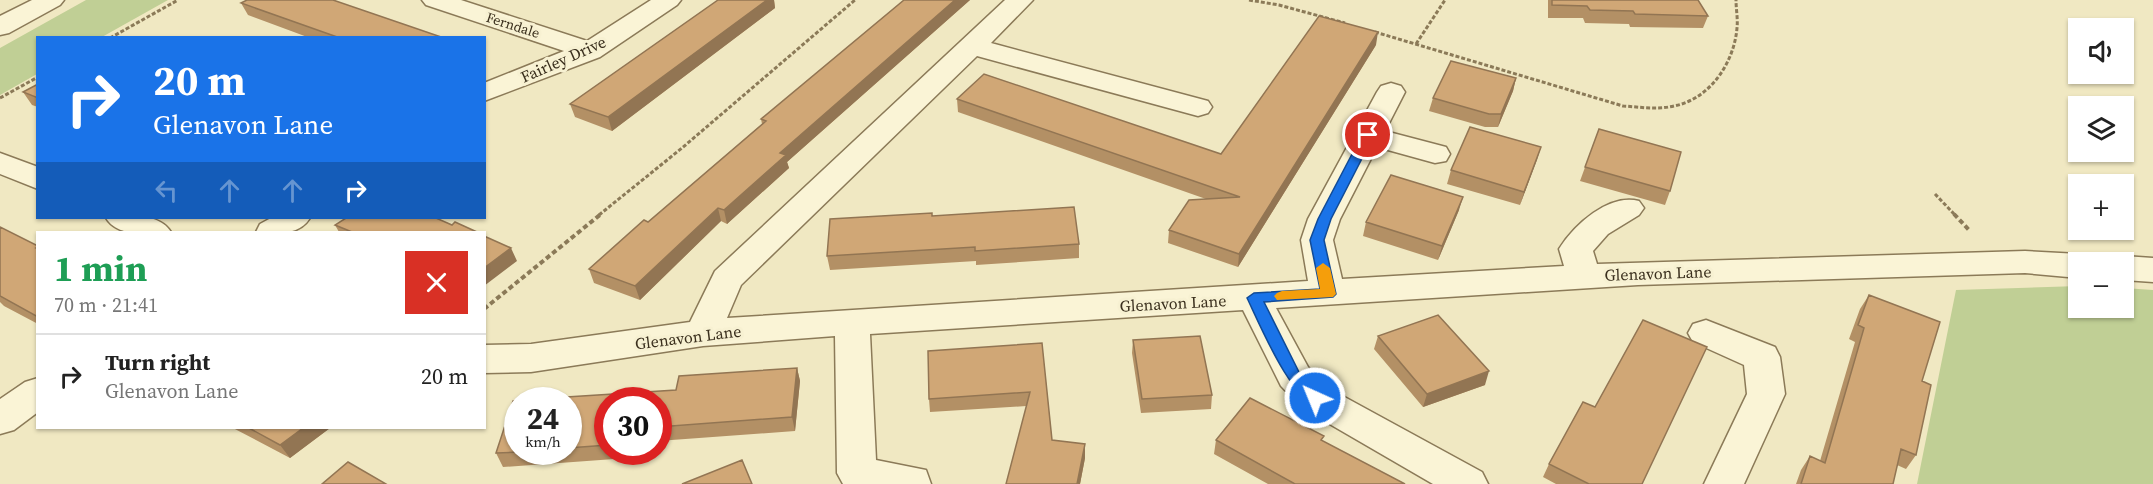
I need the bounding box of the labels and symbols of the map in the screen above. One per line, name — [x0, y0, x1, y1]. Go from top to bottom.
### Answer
street label: Ferndale — [484, 7, 542, 43]
street label: Fairley Drive — [517, 30, 609, 88]
pin — [1342, 109, 1393, 160]
street label: Glenavon Lane — [1604, 260, 1712, 286]
street label: Glenavon Lane — [1119, 289, 1227, 317]
street label: Glenavon Lane — [634, 320, 742, 354]
position arrow — [1283, 366, 1347, 430]
speed limit sign: 30 — [594, 387, 672, 465]

